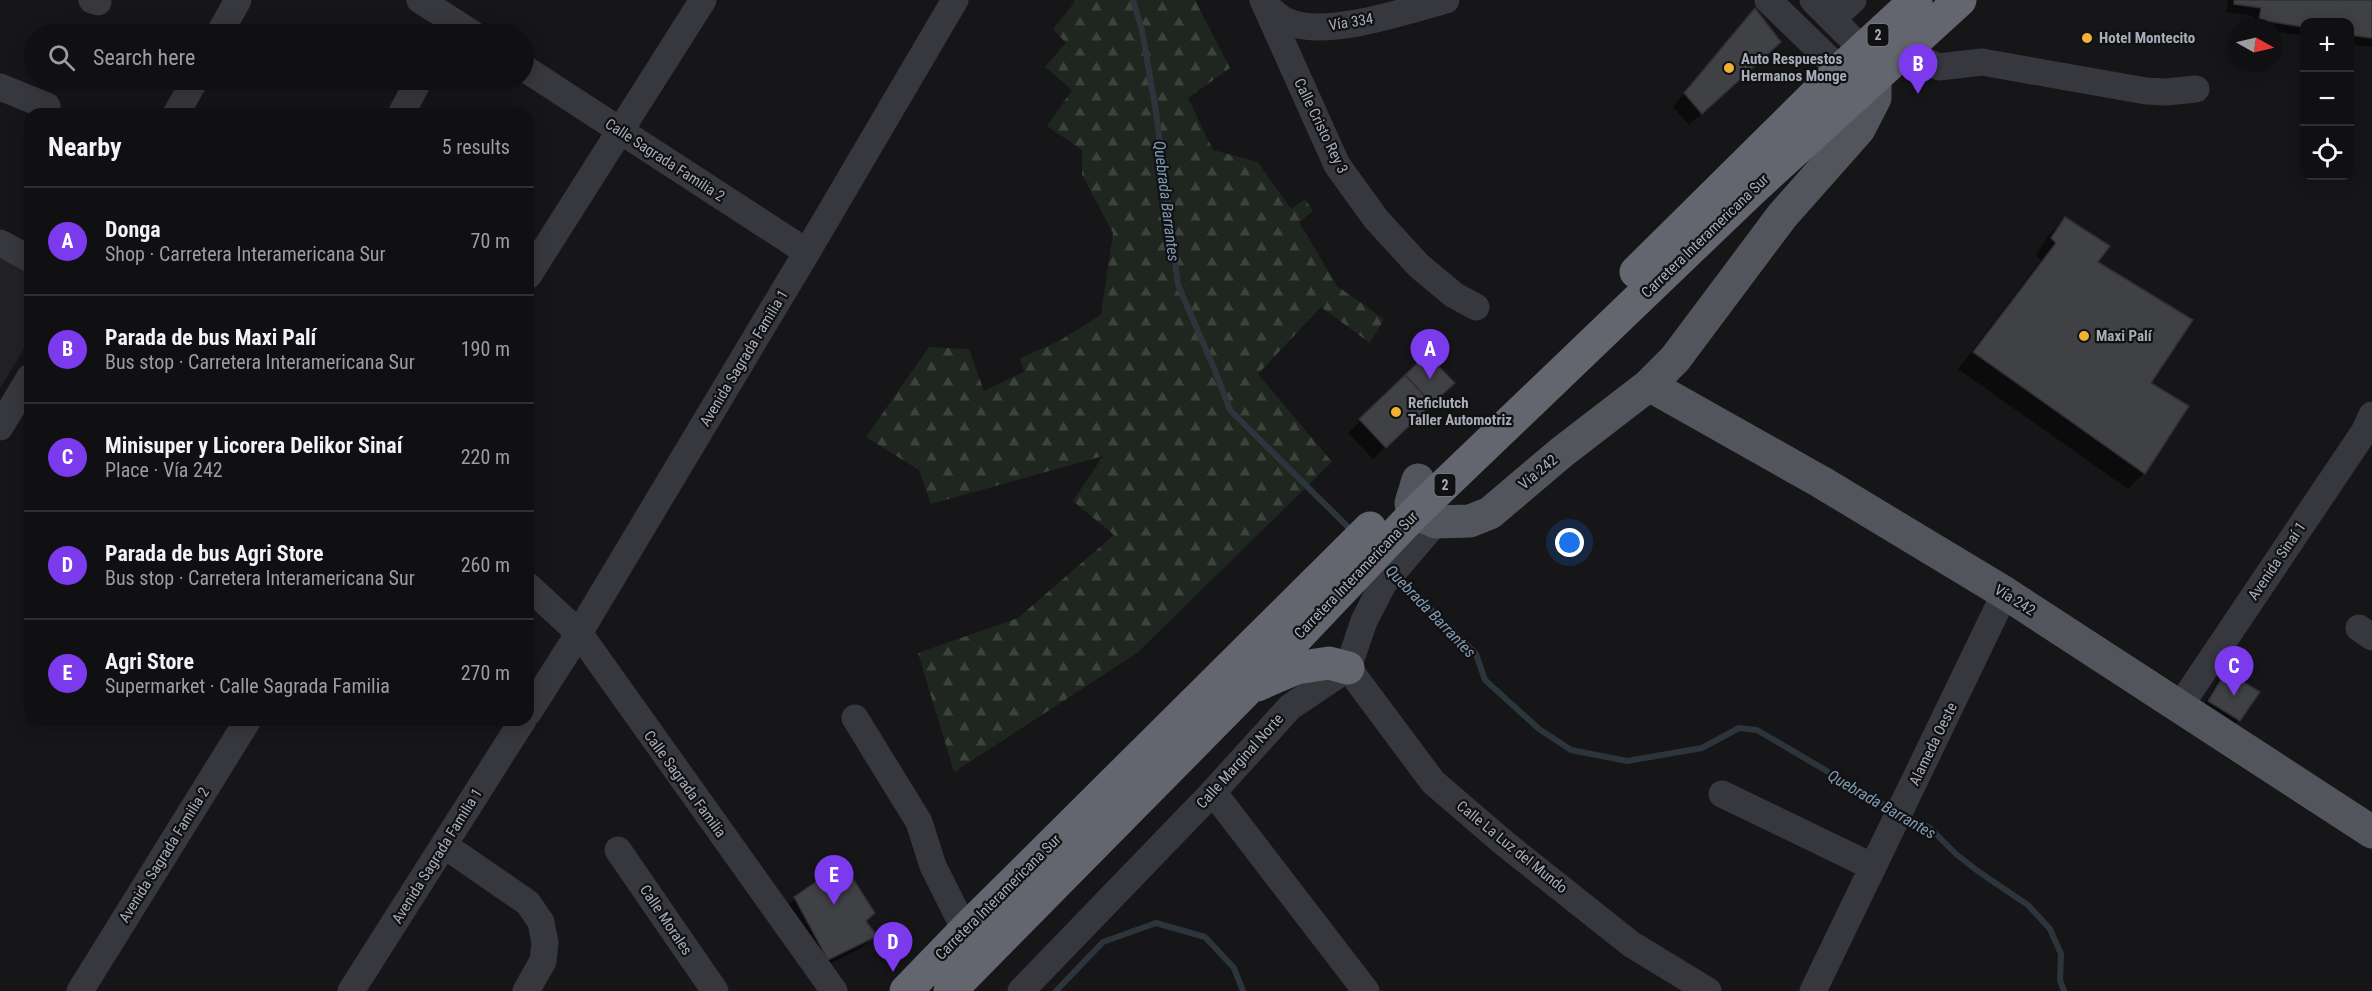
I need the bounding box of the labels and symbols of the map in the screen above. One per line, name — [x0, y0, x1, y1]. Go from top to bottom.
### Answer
street label: Vía 334 — [1327, 10, 1375, 34]
north arrow — [2228, 18, 2282, 72]
road number: 2 — [1868, 24, 1888, 46]
place label: Hotel Montecito — [2099, 29, 2195, 47]
marker: Hotel Montecito — [2080, 31, 2094, 45]
pin: B — [1898, 44, 1938, 94]
place label: Auto Respuestos Hermanos Monge — [1741, 50, 1847, 85]
marker: Auto Respuestos Hermanos Monge — [1722, 61, 1736, 75]
street label: Calle Cristo Rey 3 — [1290, 75, 1352, 177]
street label: Calle Sagrada Familia 2 — [602, 115, 728, 205]
water label: Quebrada Barrantes — [1150, 140, 1183, 262]
street label: Carretera Interamericana Sur — [1638, 170, 1773, 302]
street label: Avenida Sagrada Familia 1 — [696, 286, 792, 430]
place label: Maxi Palí — [2096, 327, 2153, 345]
marker: Maxi Palí — [2077, 329, 2091, 343]
pin: A — [1410, 330, 1450, 379]
place label: Reficlutch Taller Automotriz — [1408, 394, 1512, 429]
marker: Reficlutch Taller Automotriz — [1389, 405, 1403, 419]
street label: Vía 242 — [1515, 451, 1561, 493]
road number: 2 — [1434, 474, 1456, 496]
street label: Carretera Interamericana Sur — [1290, 507, 1422, 642]
street label: Avenida Sinaí 1 — [2244, 518, 2310, 604]
your location — [1555, 528, 1584, 557]
water label: Quebrada Barrantes — [1382, 561, 1480, 662]
street label: Vía 242 — [1991, 581, 2039, 619]
pin: C — [2214, 646, 2254, 696]
street label: Alameda Oeste — [1905, 700, 1961, 788]
street label: Calle Marginal Norte — [1193, 710, 1287, 812]
street label: Calle Sagrada Familia — [640, 727, 730, 841]
water label: Quebrada Barrantes — [1824, 766, 1939, 843]
street label: Avenida Sagrada Familia 2 — [115, 784, 213, 926]
street label: Avenida Sagrada Familia 1 — [388, 785, 486, 927]
street label: Calle La Luz del Mundo — [1453, 797, 1571, 897]
street label: Carretera Interamericana Sur — [932, 830, 1065, 963]
pin: E — [814, 856, 854, 905]
street label: Calle Morales — [636, 882, 696, 959]
pin: D — [874, 922, 912, 972]

